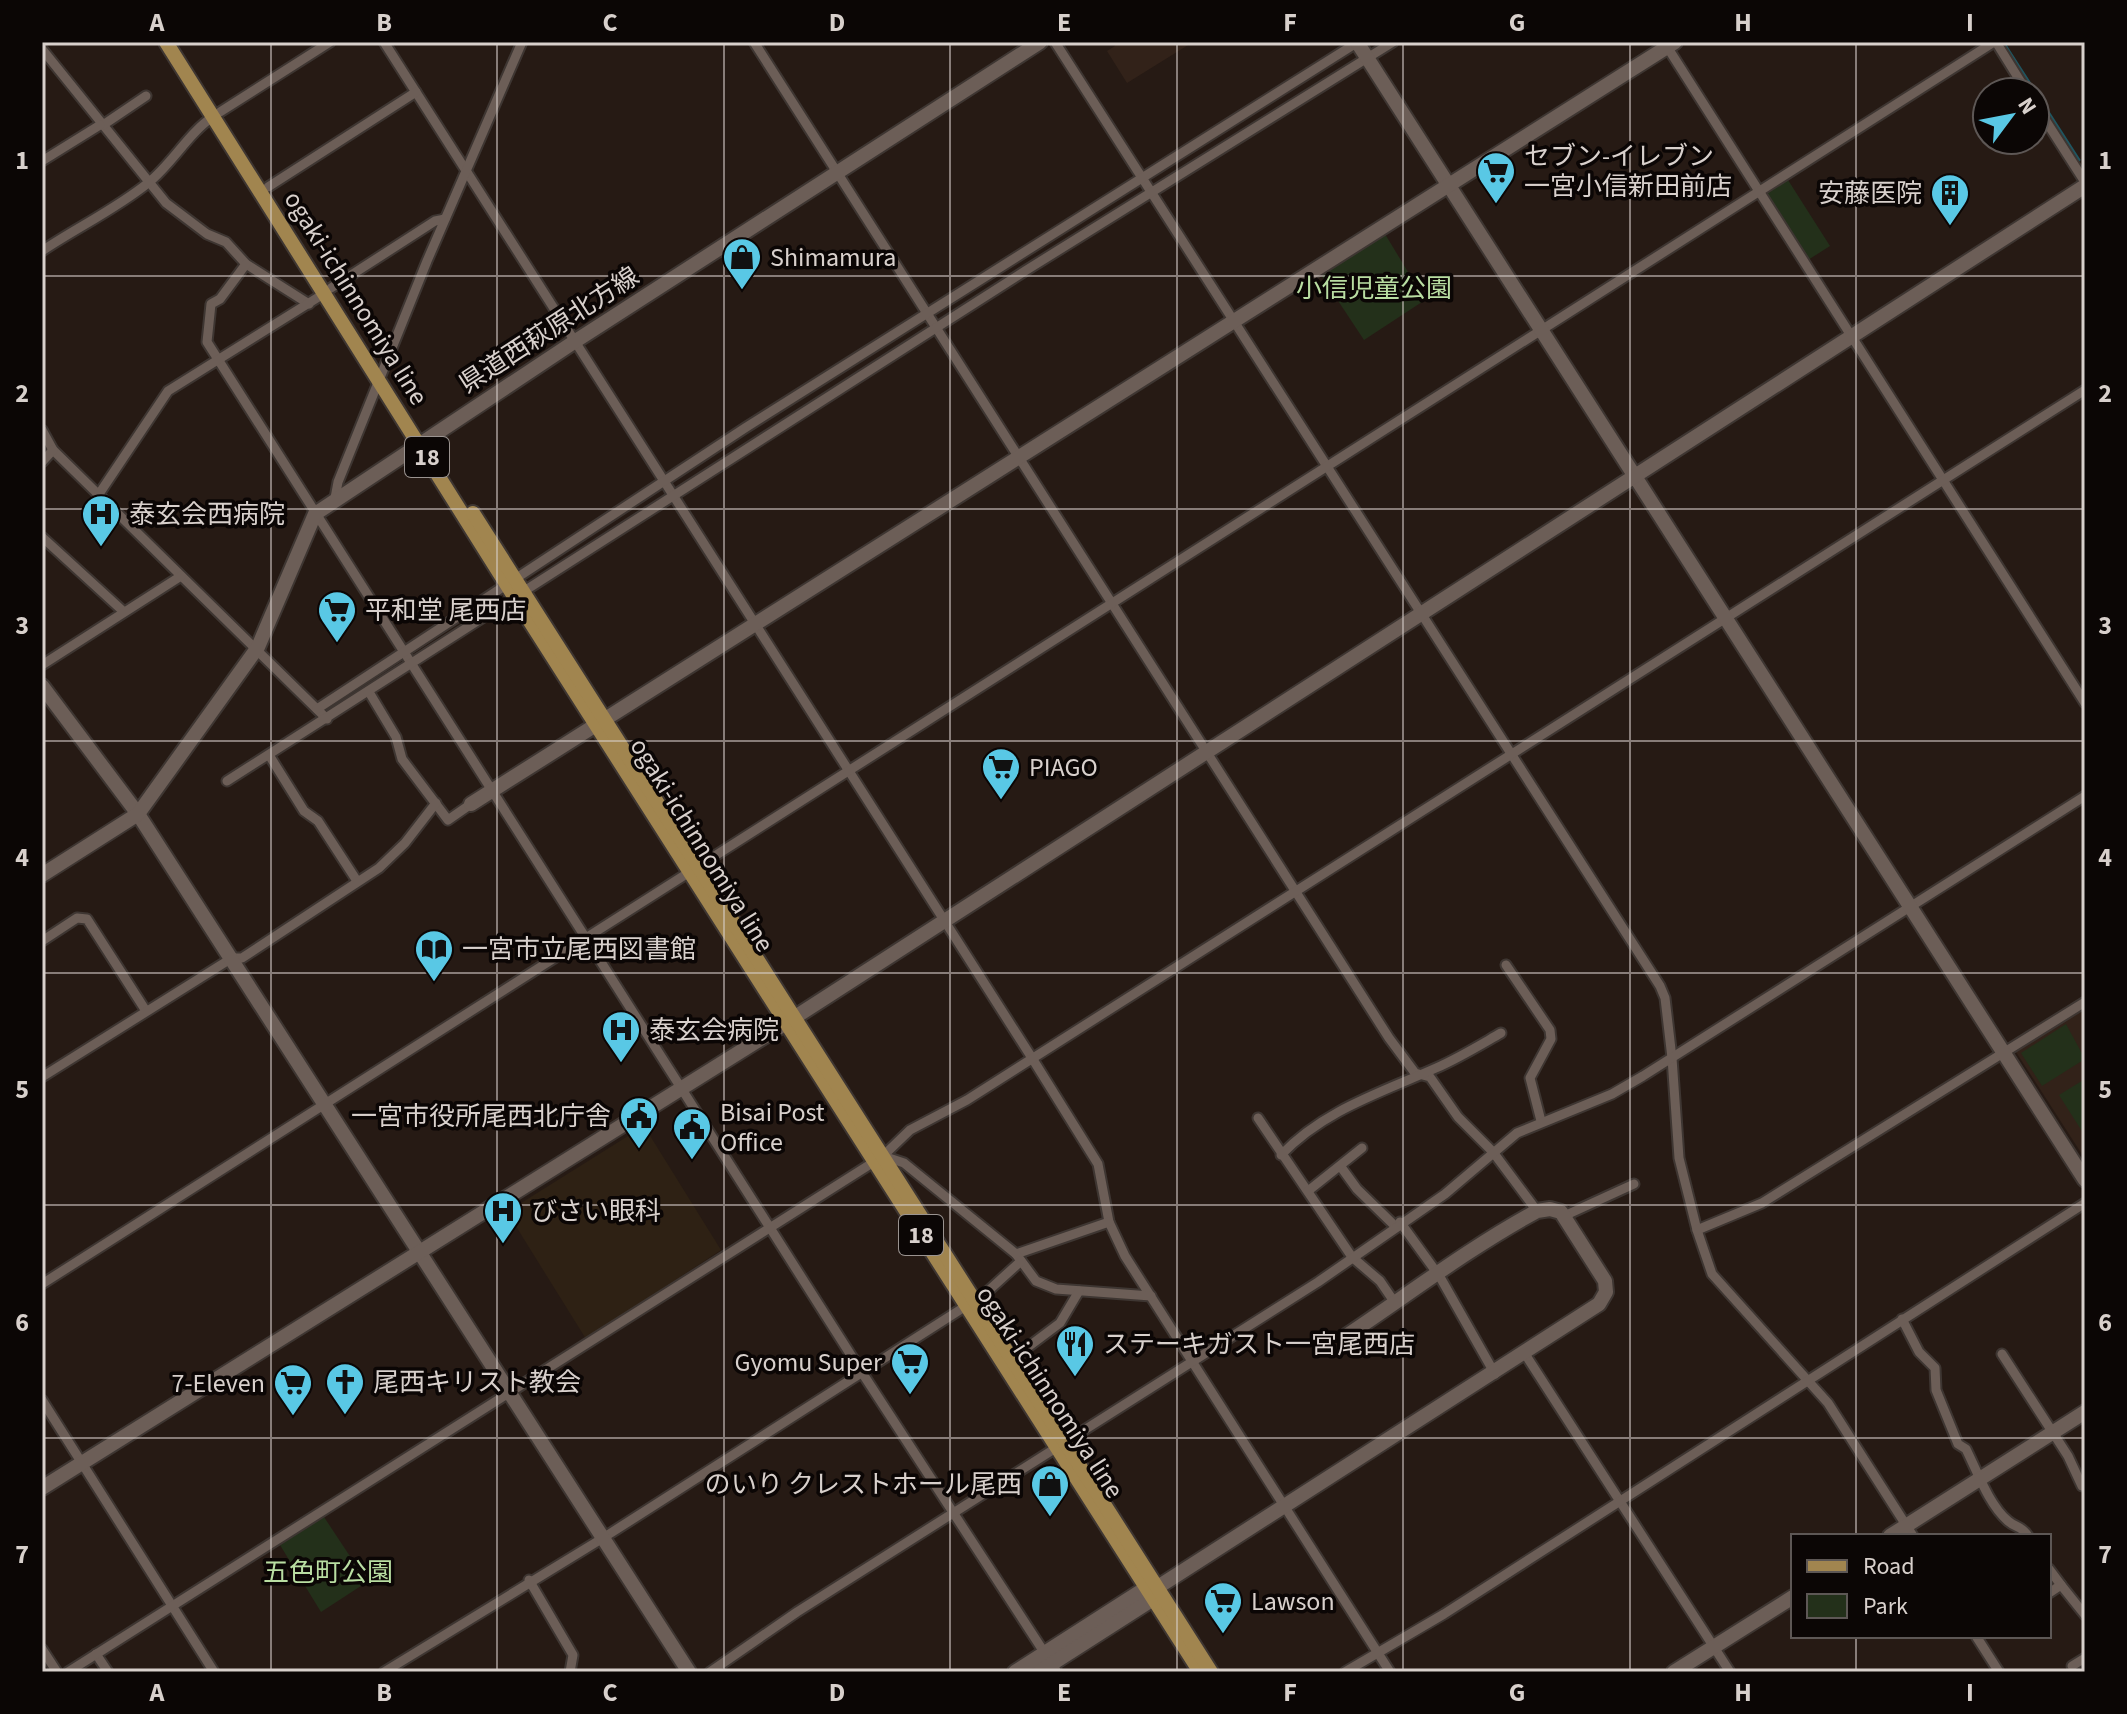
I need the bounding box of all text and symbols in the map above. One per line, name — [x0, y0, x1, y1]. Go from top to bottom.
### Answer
text: A — [149, 4, 166, 41]
text: B — [376, 4, 392, 41]
text: C — [602, 4, 618, 41]
text: D — [829, 4, 845, 41]
text: E — [1057, 4, 1071, 41]
text: F — [1283, 4, 1297, 41]
text: G — [1509, 4, 1525, 41]
text: H — [1734, 4, 1752, 41]
text: I — [1966, 4, 1974, 41]
north arrow — [1971, 76, 2051, 156]
text: N — [2010, 91, 2045, 121]
place label: セブン-イレブン 一宮小信新田前店 — [1524, 138, 1732, 205]
text: 1 — [15, 142, 29, 179]
text: 1 — [2098, 142, 2112, 179]
supermarket icon: セブン-イレブン 一宮小信新田前店 — [1475, 150, 1517, 205]
building icon: 安藤医院 — [1929, 172, 1971, 227]
place label: 安藤医院 — [1818, 175, 1922, 212]
street label: ogaki-ichinnomiya line — [275, 184, 437, 412]
shop icon: Shimamura — [721, 236, 763, 291]
place label: Shimamura — [770, 239, 896, 276]
street label: 県道西萩原北方線 — [452, 258, 646, 402]
park label: 小信児童公園 — [1296, 270, 1452, 307]
text: 2 — [15, 375, 29, 412]
text: 2 — [2098, 375, 2112, 412]
road number: 18 — [405, 437, 449, 477]
hospital icon: 泰玄会西病院 — [80, 493, 122, 548]
place label: 泰玄会西病院 — [129, 496, 285, 533]
supermarket icon: 平和堂 尾西店 — [316, 589, 358, 644]
place label: 平和堂 尾西店 — [365, 592, 526, 629]
text: 3 — [15, 607, 29, 644]
text: 3 — [2098, 607, 2112, 644]
street label: ogaki-ichinnomiya line — [621, 731, 783, 959]
supermarket icon: PIAGO — [980, 746, 1022, 801]
place label: PIAGO — [1029, 749, 1098, 786]
text: 4 — [15, 839, 29, 876]
text: 4 — [2098, 839, 2112, 876]
library icon: 一宮市立尾西図書館 — [413, 928, 455, 983]
place label: 一宮市立尾西図書館 — [462, 931, 696, 968]
hospital icon: 泰玄会病院 — [600, 1009, 642, 1064]
place label: 泰玄会病院 — [649, 1012, 779, 1049]
text: 5 — [15, 1071, 29, 1108]
text: 5 — [2098, 1071, 2112, 1108]
place label: Bisai Post Office — [720, 1094, 825, 1161]
public building icon: 一宮市役所尾西北庁舎 — [618, 1095, 660, 1150]
place label: 一宮市役所尾西北庁舎 — [351, 1098, 611, 1135]
public building icon: Bisai Post Office — [671, 1106, 713, 1161]
hospital icon: びさい眼科 — [482, 1190, 524, 1245]
place label: びさい眼科 — [531, 1193, 661, 1230]
road number: 18 — [899, 1215, 943, 1255]
street label: ogaki-ichinnomiya line — [967, 1279, 1133, 1505]
text: 6 — [15, 1304, 29, 1341]
text: 6 — [2098, 1304, 2112, 1341]
restaurant icon: ステーキガスト一宮尾西店 — [1054, 1323, 1096, 1378]
place label: ステーキガスト一宮尾西店 — [1103, 1326, 1415, 1363]
supermarket icon: Gyomu Super — [889, 1341, 931, 1396]
place label: Gyomu Super — [735, 1344, 883, 1381]
church icon: 尾西キリスト教会 — [324, 1361, 366, 1416]
supermarket icon: 7-Eleven — [272, 1362, 314, 1417]
place label: 尾西キリスト教会 — [373, 1364, 581, 1401]
place label: 7-Eleven — [171, 1365, 265, 1402]
shop icon: のいり クレストホール尾西 — [1029, 1463, 1071, 1518]
place label: のいり クレストホール尾西 — [705, 1466, 1022, 1503]
legend — [1791, 1534, 2051, 1638]
text: 7 — [15, 1536, 29, 1573]
text: 7 — [2098, 1536, 2112, 1573]
text: Road — [1863, 1549, 1915, 1584]
park label: 五色町公園 — [263, 1554, 393, 1591]
supermarket icon: Lawson — [1202, 1580, 1244, 1635]
place label: Lawson — [1251, 1583, 1335, 1620]
text: Park — [1863, 1589, 1908, 1624]
text: A — [149, 1674, 166, 1711]
text: B — [376, 1674, 392, 1711]
text: C — [602, 1674, 618, 1711]
text: D — [829, 1674, 845, 1711]
text: E — [1057, 1674, 1071, 1711]
text: F — [1283, 1674, 1297, 1711]
text: G — [1509, 1674, 1525, 1711]
text: H — [1734, 1674, 1752, 1711]
text: I — [1966, 1674, 1974, 1711]

